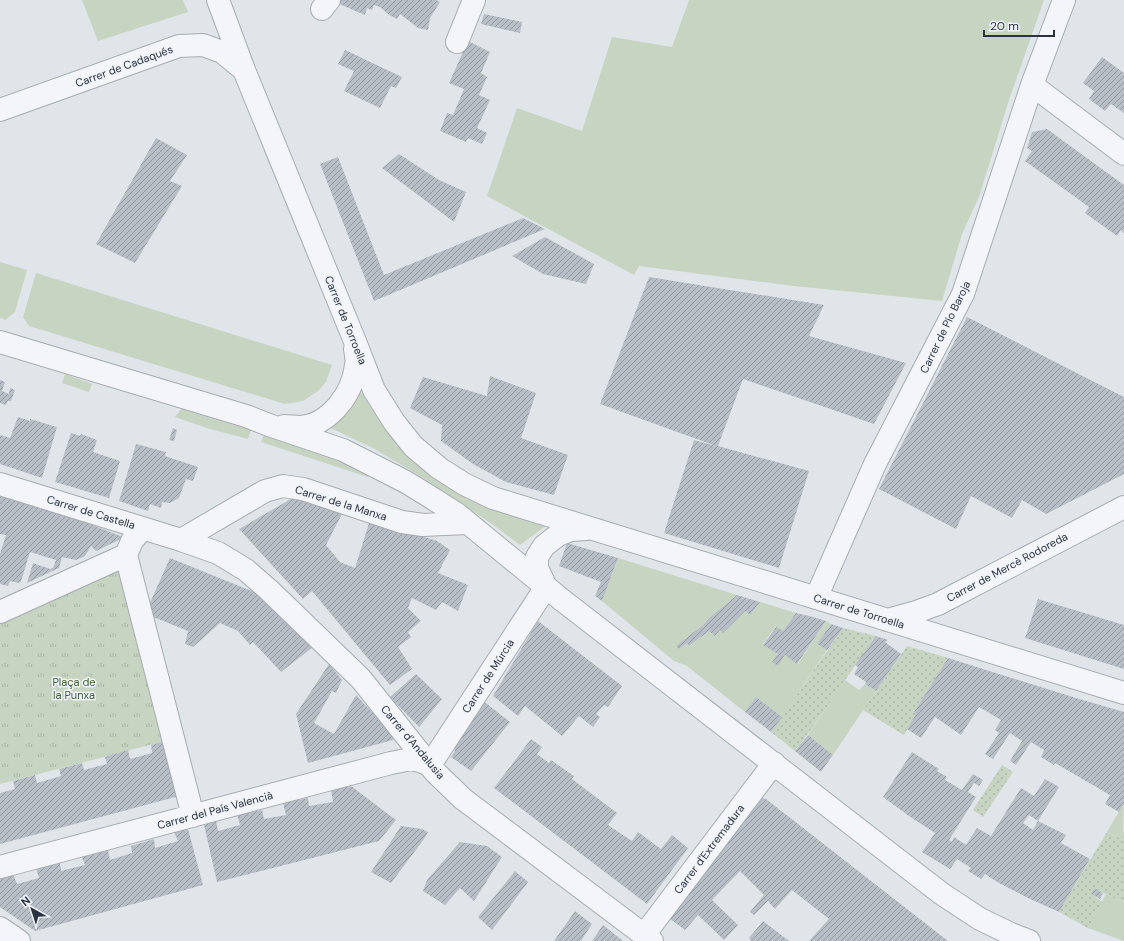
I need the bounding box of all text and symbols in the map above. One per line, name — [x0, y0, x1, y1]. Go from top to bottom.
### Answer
scale bar — [984, 12, 1054, 38]
text: 20 m — [990, 18, 1019, 34]
street label: Carrer de Cadaqués — [73, 42, 175, 90]
street label: Carrer de Torroella — [322, 274, 370, 366]
street label: Carrer de Pío Baroja — [917, 279, 973, 375]
street label: Carrer de la Manxa — [293, 482, 389, 524]
street label: Carrer de Castella — [45, 492, 137, 532]
street label: Carrer de Mercè Rodoreda — [944, 529, 1070, 605]
street label: Carrer de Torroella — [812, 591, 906, 631]
street label: Carrer de Múrcia — [459, 636, 517, 716]
park label: Plaça de la Punxa — [52, 675, 96, 702]
street label: Carrer d'Andalusia — [378, 702, 448, 782]
street label: Carrer del País Valencià — [156, 788, 274, 832]
street label: Carrer d'Extremadura — [671, 801, 747, 897]
north arrow — [12, 889, 52, 929]
text: N — [18, 893, 33, 909]

